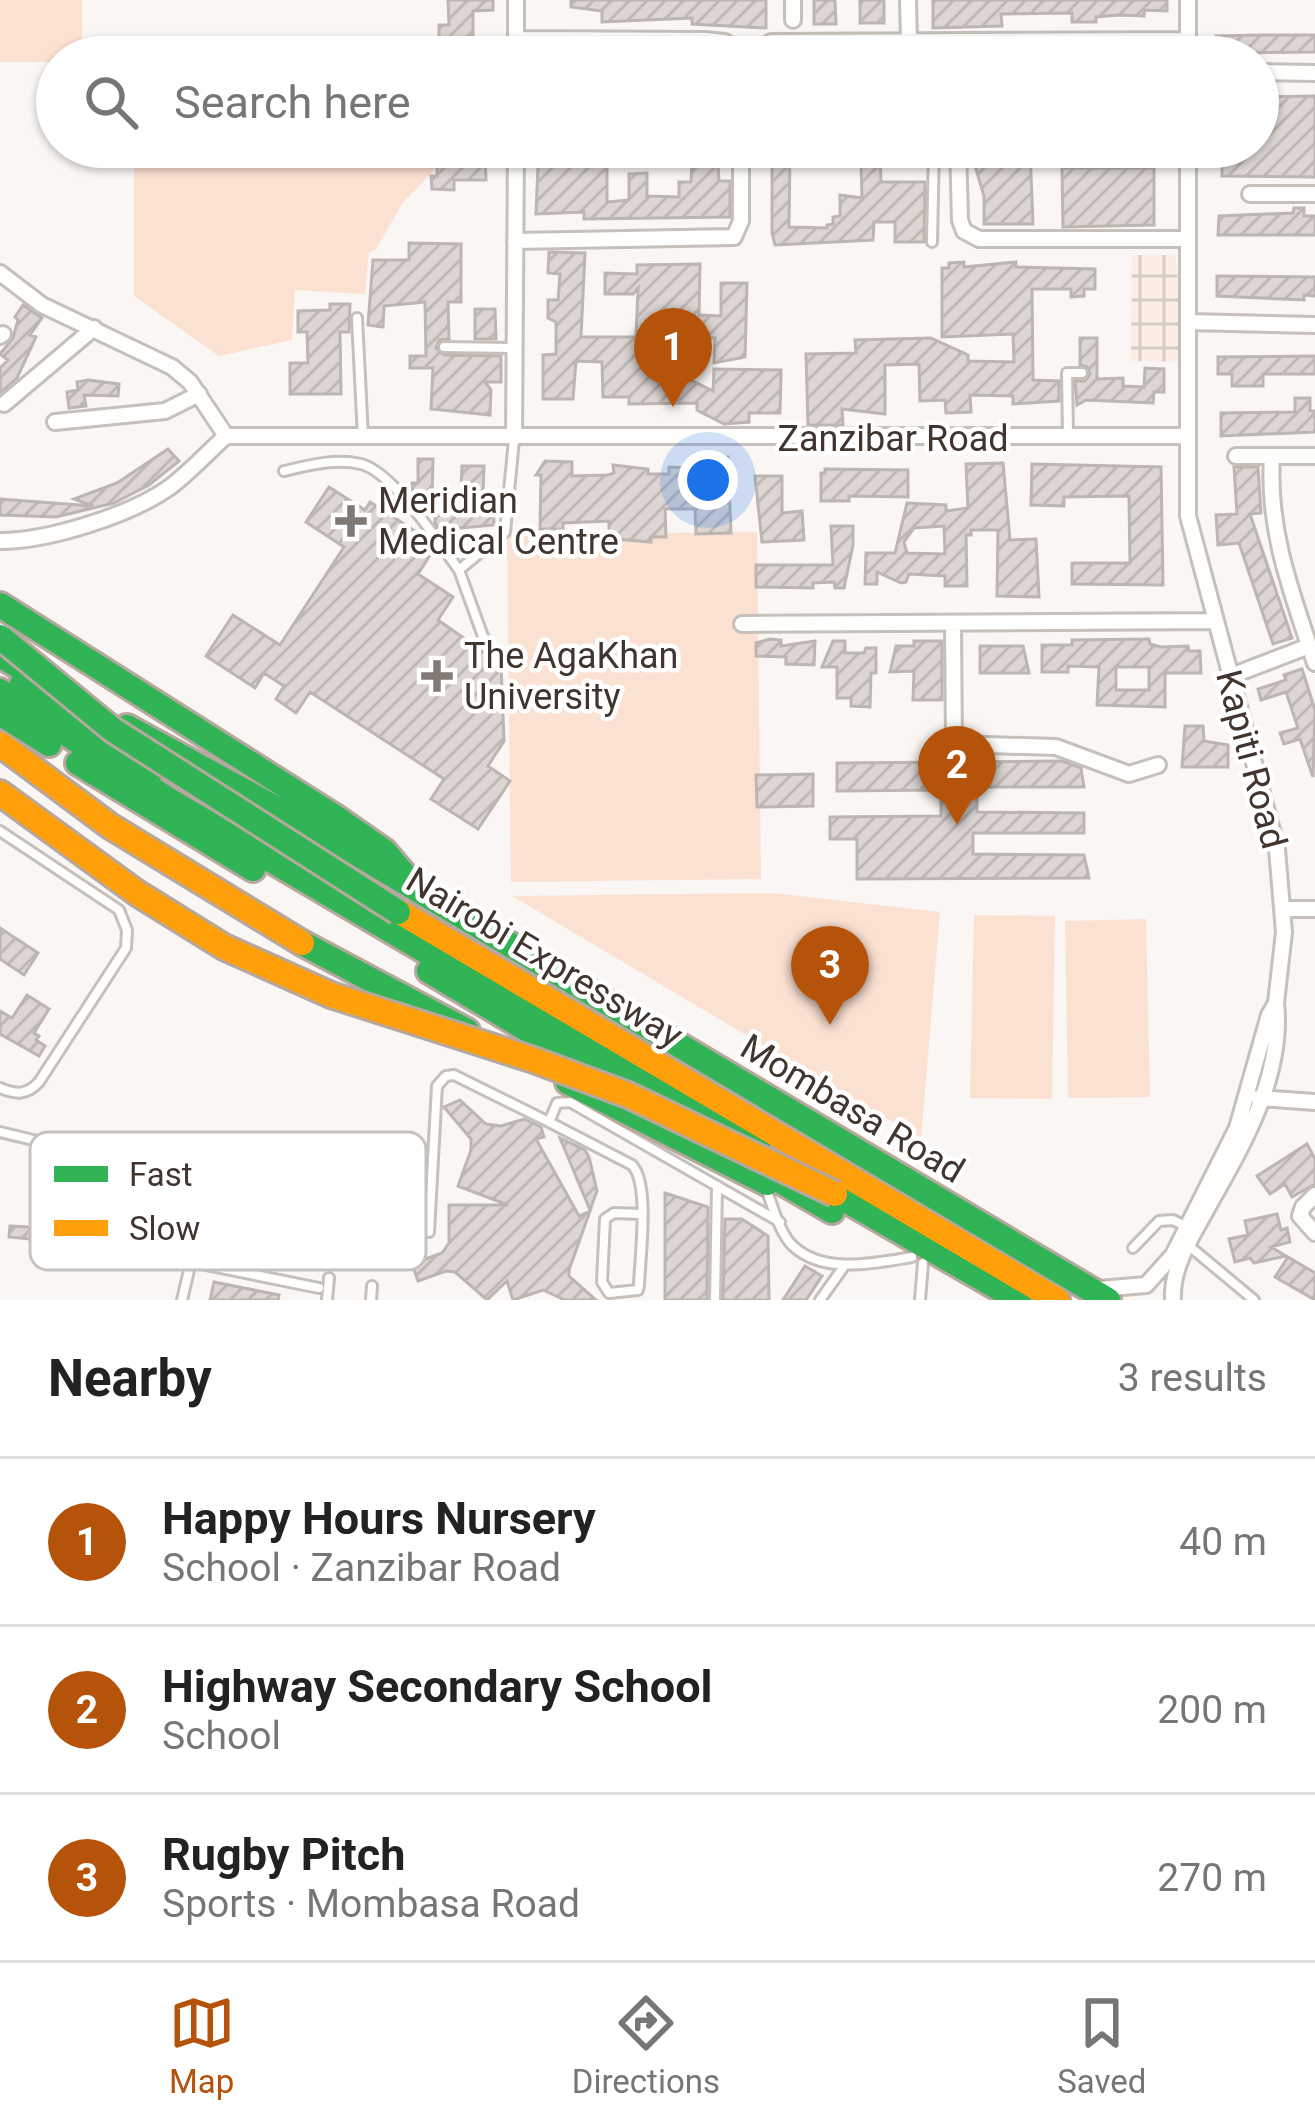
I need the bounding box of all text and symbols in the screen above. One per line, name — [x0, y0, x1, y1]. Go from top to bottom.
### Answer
search box — [36, 36, 1279, 168]
icon: search — [78, 69, 144, 135]
text: Search here — [174, 76, 411, 129]
pin: 1 — [634, 308, 712, 407]
street label: Zanzibar Road — [777, 418, 1009, 460]
your location — [678, 450, 738, 510]
place label: Meridian Medical Centre — [378, 480, 619, 563]
marker: Meridian Medical Centre — [335, 505, 367, 537]
place label: The AgaKhan University — [464, 635, 679, 718]
marker: The AgaKhan University — [421, 660, 453, 692]
street label: Kapiti Road — [1207, 665, 1295, 853]
pin: 2 — [918, 726, 996, 825]
street label: Nairobi Expressway — [399, 859, 690, 1057]
pin: 3 — [791, 926, 869, 1025]
street label: Mombasa Road — [733, 1026, 972, 1192]
legend — [30, 1132, 426, 1270]
text: Fast — [129, 1155, 192, 1194]
text: Slow — [129, 1209, 200, 1248]
text: Nearby — [48, 1349, 212, 1408]
text: 3 results — [1118, 1355, 1267, 1401]
text: Happy Hours Nursery — [162, 1492, 596, 1545]
text: 1 — [76, 1519, 98, 1565]
text: 40 m — [1179, 1519, 1267, 1565]
text: School · Zanzibar Road — [162, 1545, 561, 1591]
text: Highway Secondary School — [162, 1660, 713, 1713]
text: 2 — [76, 1687, 98, 1733]
text: 200 m — [1157, 1687, 1267, 1733]
text: School — [162, 1713, 281, 1759]
text: Rugby Pitch — [162, 1828, 405, 1881]
text: 3 — [76, 1855, 98, 1901]
text: 270 m — [1157, 1855, 1267, 1901]
text: Sports · Mombasa Road — [162, 1881, 580, 1927]
tab: Map — [169, 1990, 235, 2101]
tab: Directions — [572, 1990, 720, 2101]
tab: Saved — [1057, 1990, 1146, 2101]

